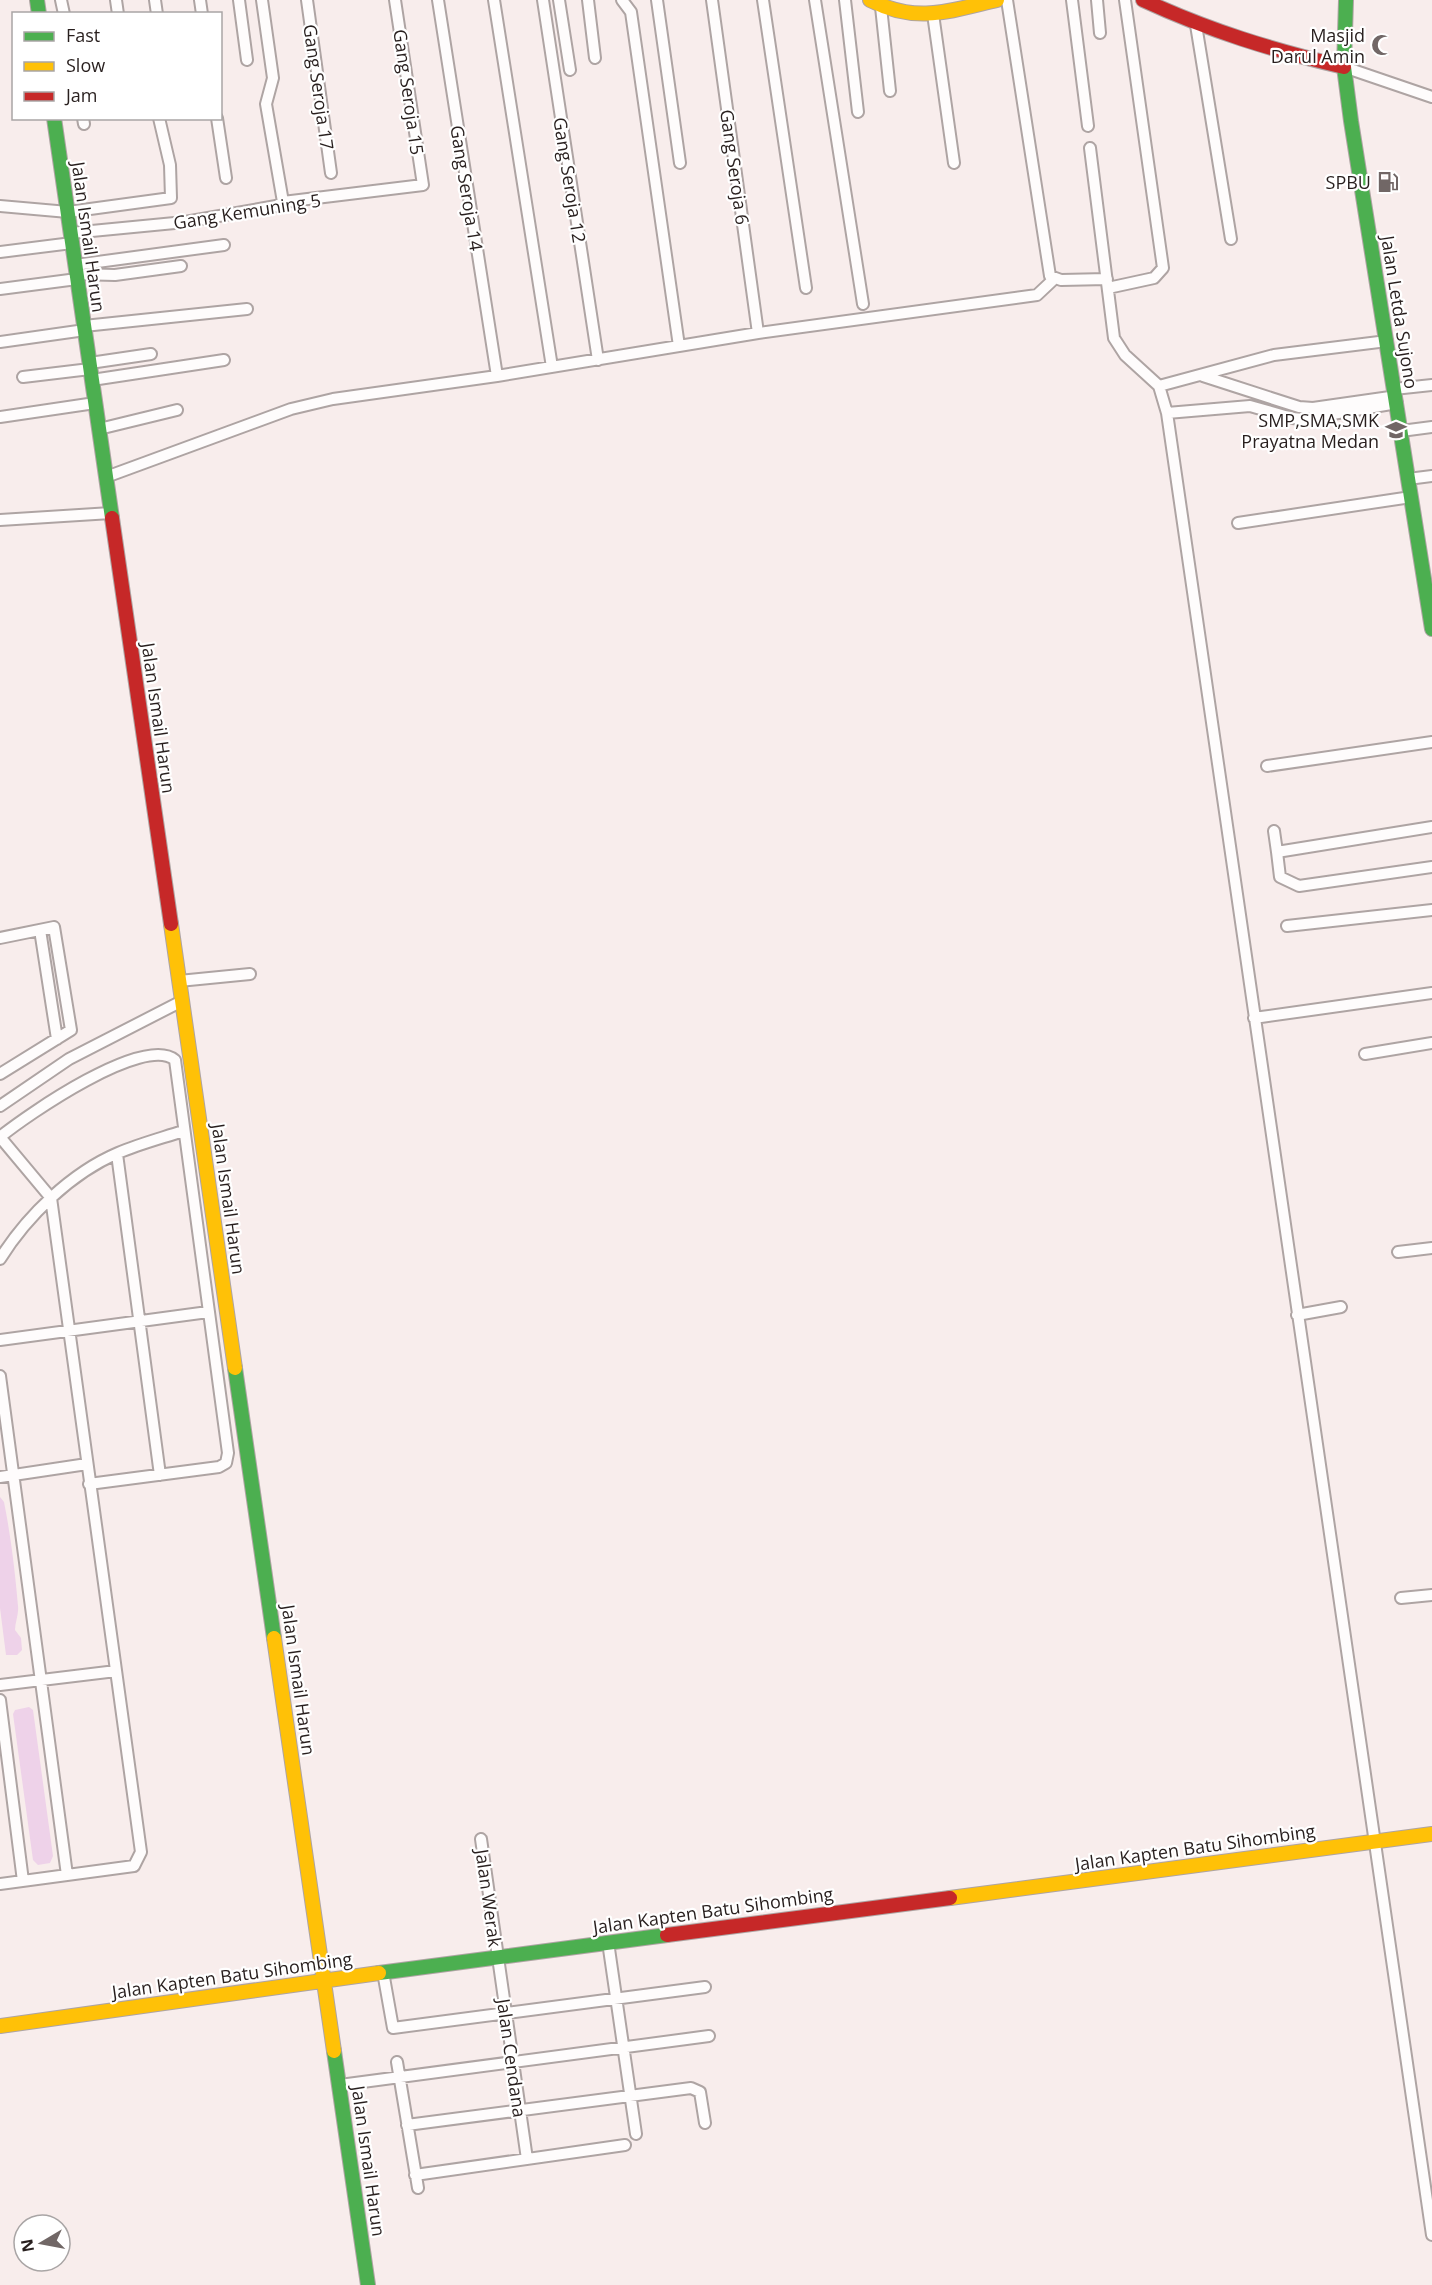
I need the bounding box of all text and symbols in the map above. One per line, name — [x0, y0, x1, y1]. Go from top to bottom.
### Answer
legend — [12, 12, 222, 120]
text: Fast — [66, 23, 100, 47]
street label: Gang Seroja 17 — [298, 23, 340, 151]
place label: Masjid Darul Amin — [1271, 23, 1365, 68]
street label: Gang Seroja 15 — [388, 28, 430, 156]
mosque icon: Masjid Darul Amin — [1370, 33, 1394, 57]
text: Slow — [66, 53, 105, 77]
text: Jam — [64, 83, 98, 107]
street label: Gang Seroja 6 — [715, 108, 755, 226]
street label: Gang Seroja 12 — [548, 116, 592, 244]
street label: Gang Seroja 14 — [445, 124, 489, 252]
street label: Jalan Ismail Harun — [66, 158, 111, 314]
place label: SPBU — [1326, 170, 1371, 194]
fuel station icon: SPBU — [1376, 170, 1400, 194]
street label: Gang Kemuning 5 — [172, 188, 322, 234]
street label: Jalan Letda Sujono — [1376, 232, 1424, 390]
place label: SMP,SMA,SMK Prayatna Medan — [1241, 408, 1380, 453]
school or university icon: SMP,SMA,SMK Prayatna Medan — [1384, 418, 1408, 442]
street label: Jalan Ismail Harun — [136, 639, 181, 795]
street label: Jalan Ismail Harun — [206, 1120, 251, 1276]
street label: Jalan Ismail Harun — [276, 1601, 321, 1757]
street label: Jalan Kapten Batu Sihombing — [1071, 1818, 1317, 1876]
street label: Jalan Werak — [470, 1846, 508, 1949]
street label: Jalan Kapten Batu Sihombing — [589, 1881, 835, 1939]
street label: Jalan Kapten Batu Sihombing — [108, 1946, 354, 2004]
street label: Jalan Cendana — [492, 1995, 532, 2119]
street label: Jalan Ismail Harun — [346, 2082, 391, 2238]
north arrow — [12, 2213, 72, 2273]
text: N — [15, 2237, 39, 2254]

